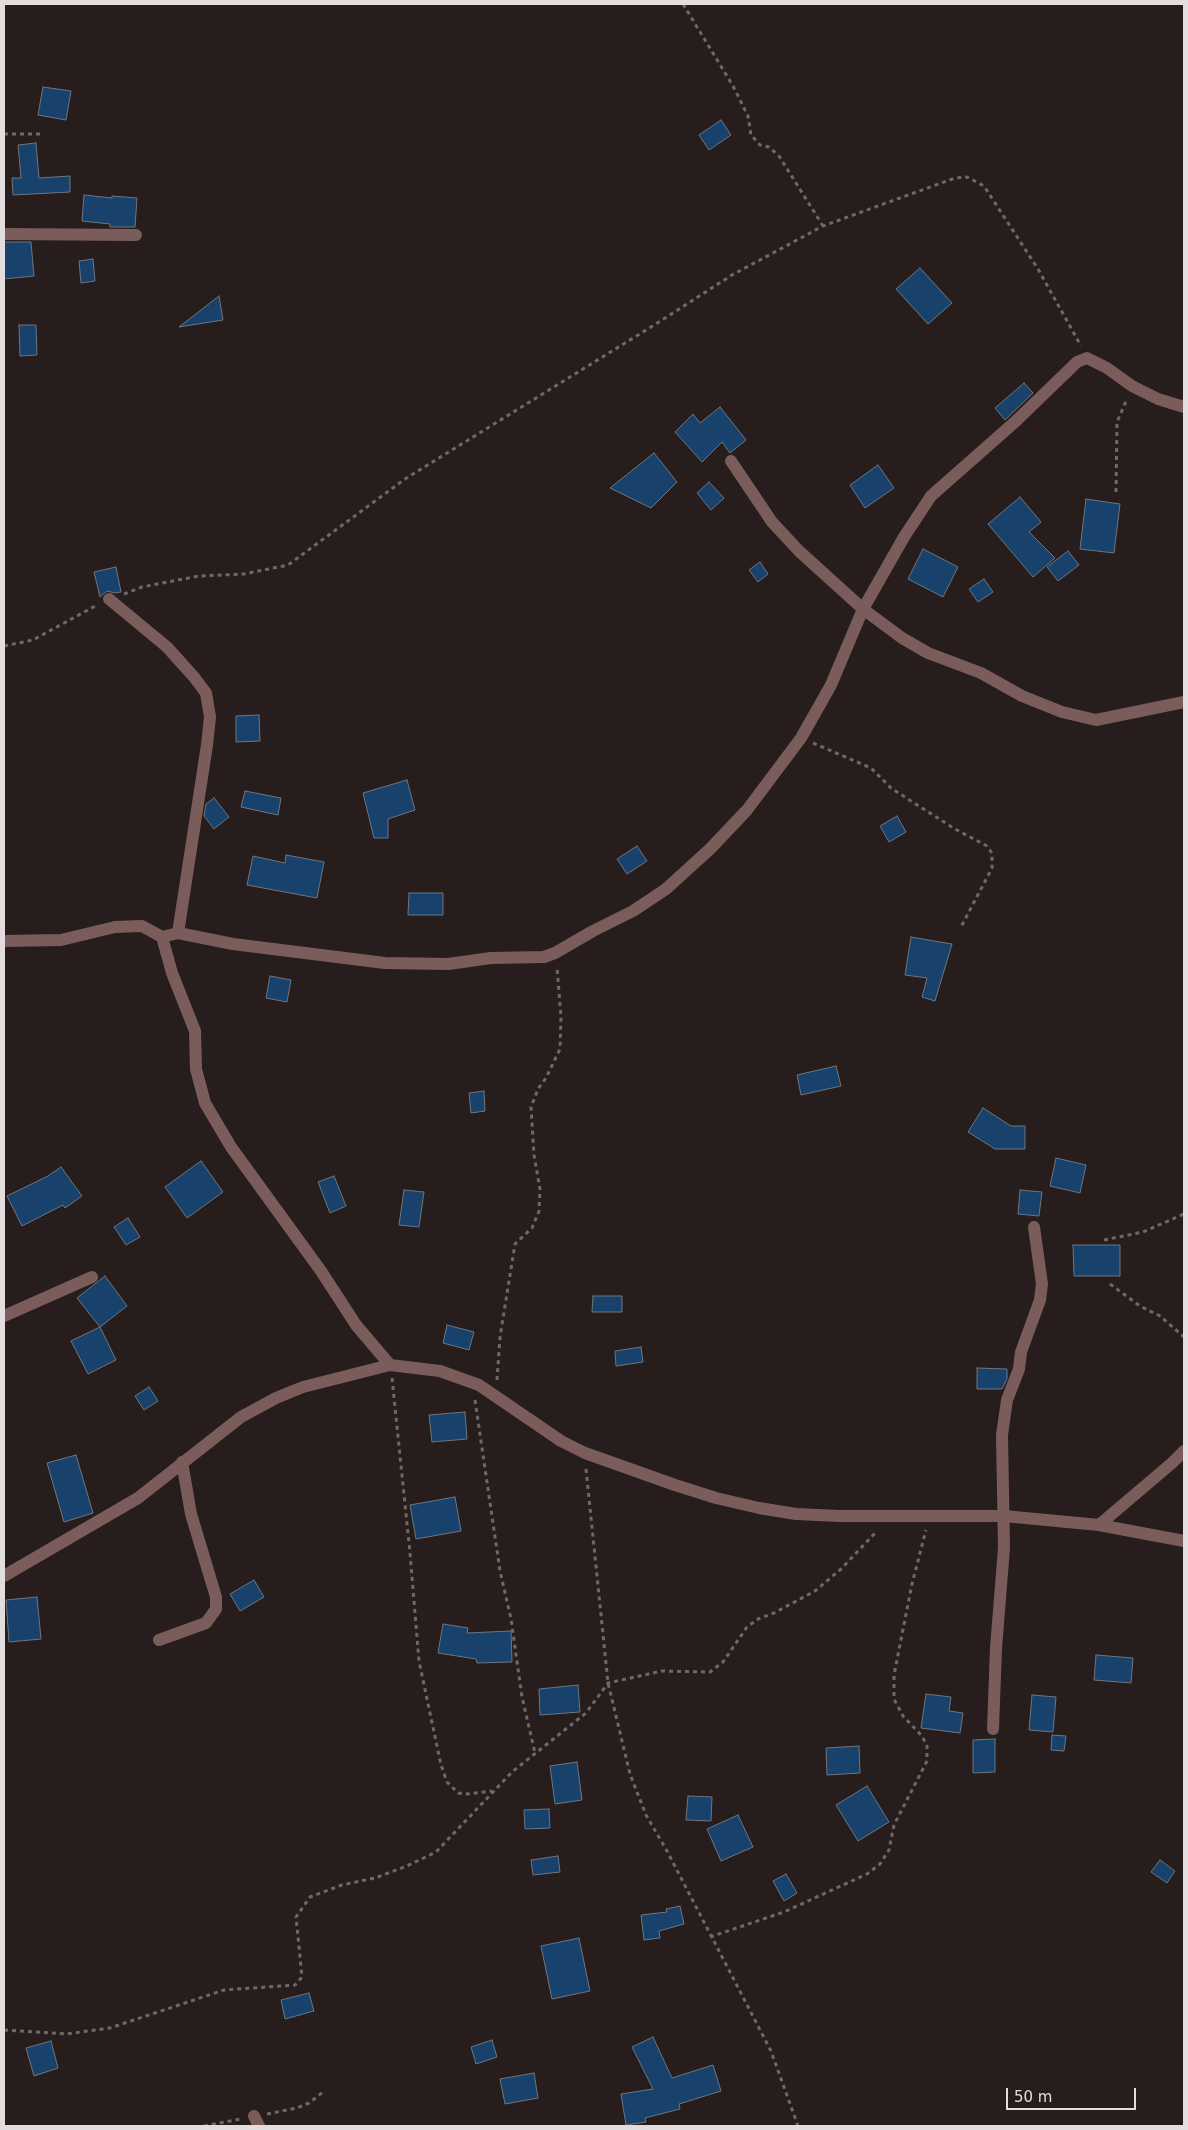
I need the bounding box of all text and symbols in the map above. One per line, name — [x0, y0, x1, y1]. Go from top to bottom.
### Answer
scale bar — [1008, 2078, 1138, 2110]
text: 50 m — [1014, 2088, 1052, 2106]

